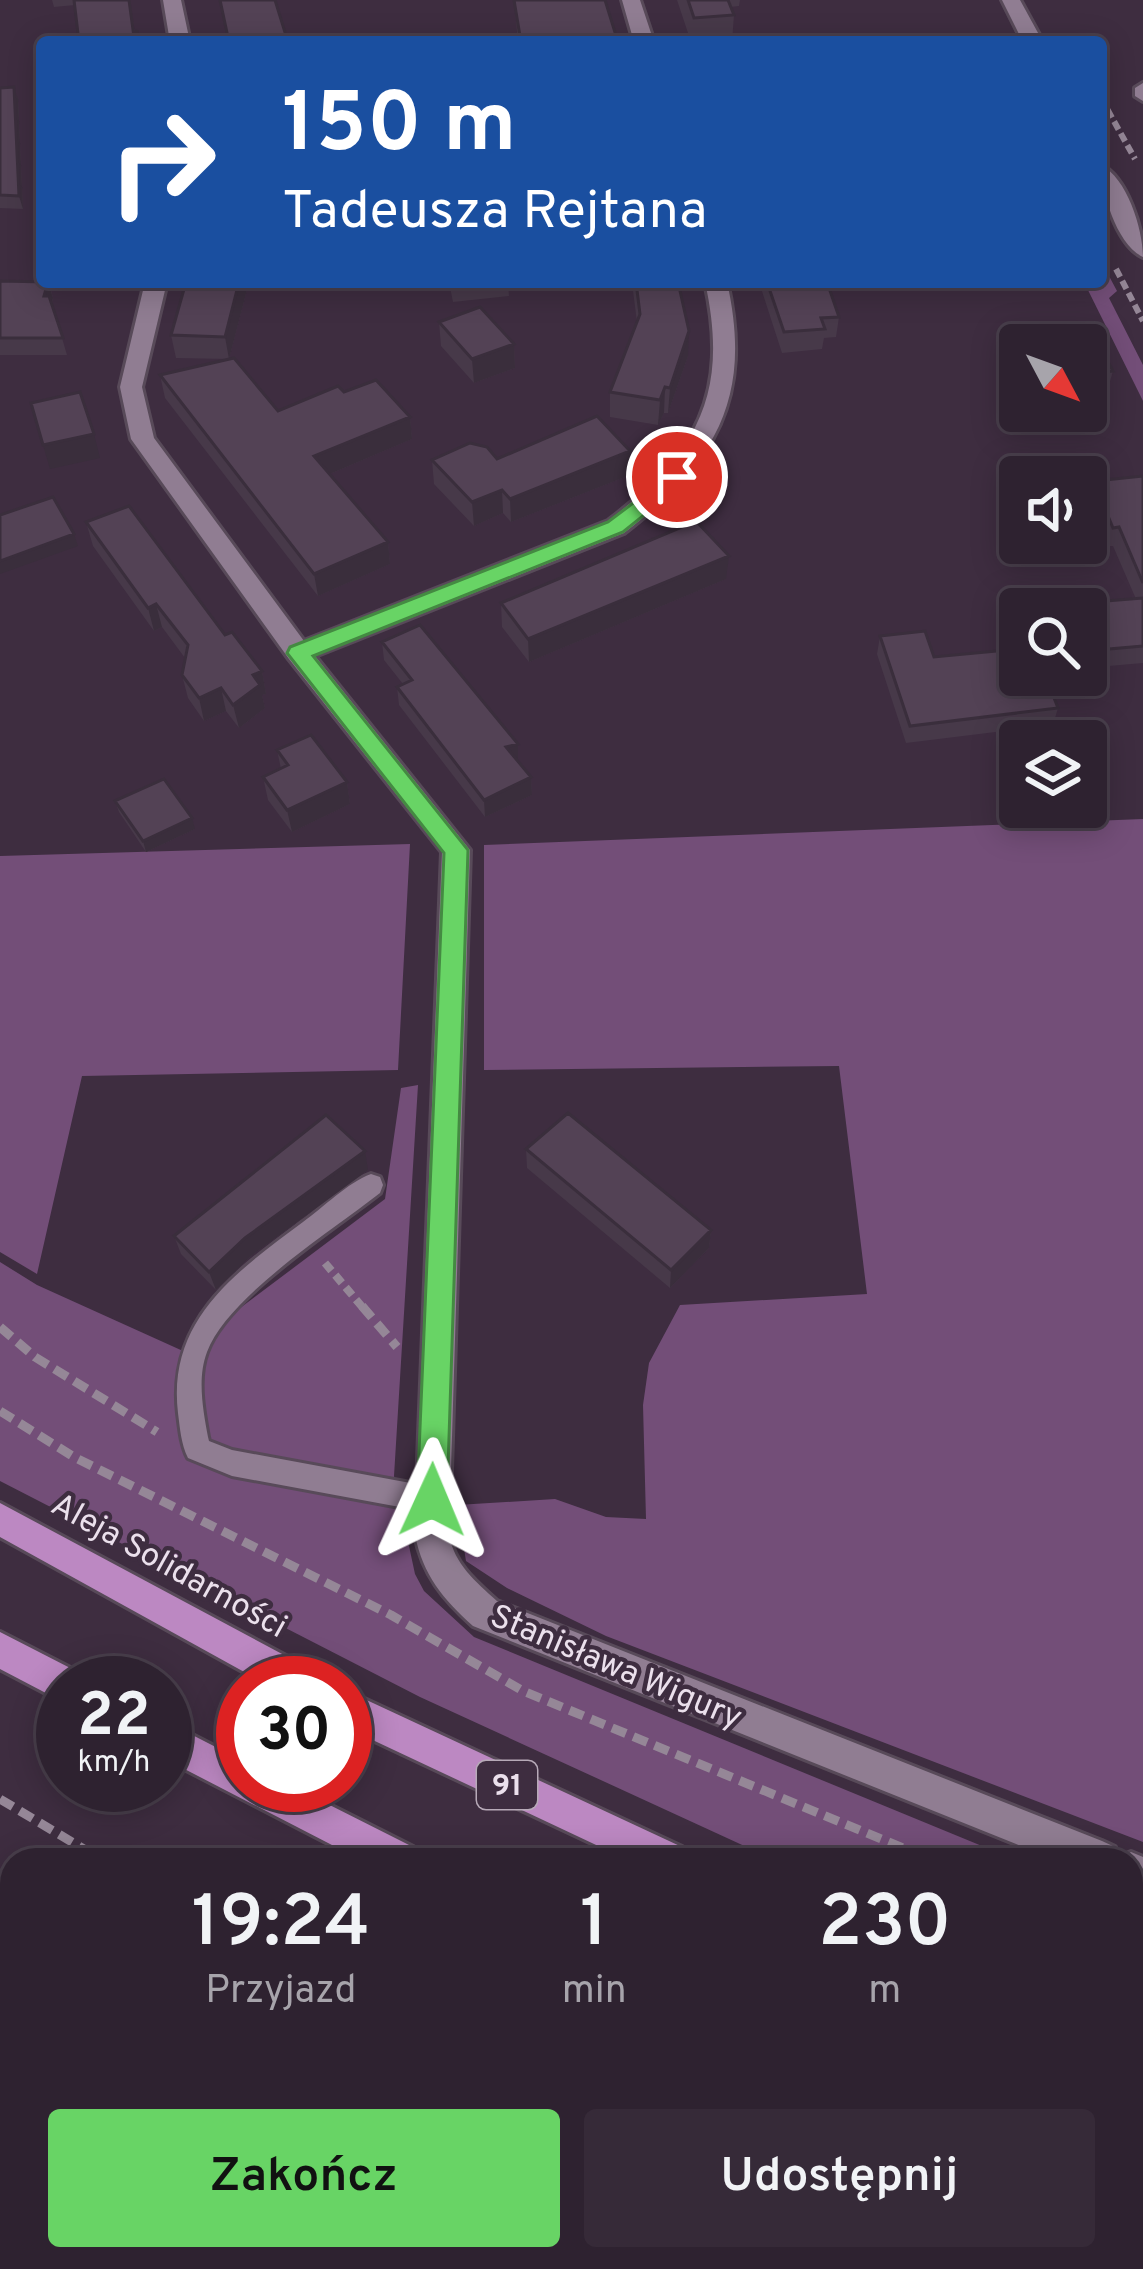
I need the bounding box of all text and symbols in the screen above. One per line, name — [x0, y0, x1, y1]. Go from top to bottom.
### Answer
text: 150 m — [282, 75, 517, 181]
icon: right — [84, 84, 240, 240]
text: Tadeusza Rejtana — [282, 179, 708, 248]
north arrow — [999, 324, 1107, 432]
map controls — [999, 324, 1107, 828]
pin — [626, 426, 728, 528]
icon: arrive — [644, 444, 710, 510]
button: sound — [999, 456, 1107, 564]
button: search — [999, 588, 1107, 696]
button: layers — [999, 720, 1107, 828]
position arrow — [369, 1437, 495, 1563]
street label: Aleja Solidarności — [43, 1485, 293, 1650]
street label: Stanisława Wigury — [483, 1597, 748, 1741]
speed limit sign: 30 — [216, 1656, 372, 1812]
text: 22 — [77, 1681, 151, 1757]
text: km/h — [78, 1745, 150, 1782]
road number: 91 — [477, 1761, 537, 1809]
text: 19:24 — [192, 1880, 370, 1972]
text: 1 — [580, 1880, 608, 1972]
text: 230 — [818, 1880, 951, 1972]
text: Przyjazd — [205, 1968, 356, 2017]
text: min — [562, 1968, 627, 2017]
text: m — [868, 1968, 901, 2017]
button: Zakończ — [48, 2109, 560, 2247]
button: Udostępnij — [584, 2109, 1095, 2247]

